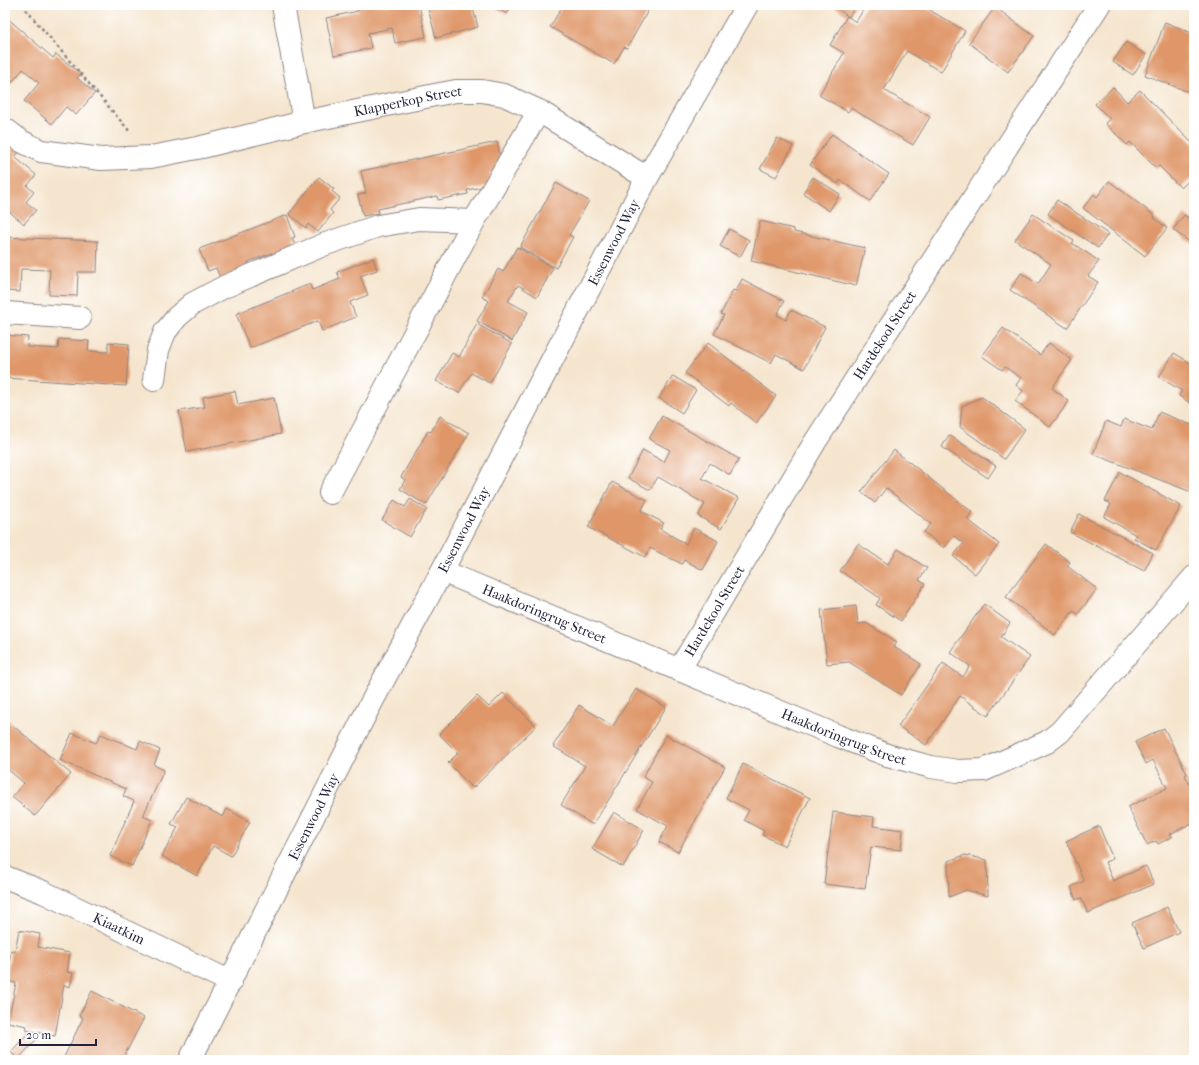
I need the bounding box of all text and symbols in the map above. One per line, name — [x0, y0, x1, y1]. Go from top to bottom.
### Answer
street label: Klapperkop Street — [352, 82, 462, 120]
street label: Essenwood Way — [584, 196, 643, 288]
street label: Hardekool Street — [849, 287, 920, 383]
street label: Essenwood Way — [434, 483, 493, 576]
street label: Hardekool Street — [681, 562, 748, 659]
street label: Haakdoringrug Street — [480, 580, 609, 647]
street label: Haakdoringrug Street — [779, 705, 908, 768]
street label: Essenwood Way — [284, 770, 343, 863]
street label: Kiaatkim — [90, 909, 148, 948]
scale bar — [20, 1021, 96, 1047]
text: 20 m — [26, 1028, 51, 1042]

